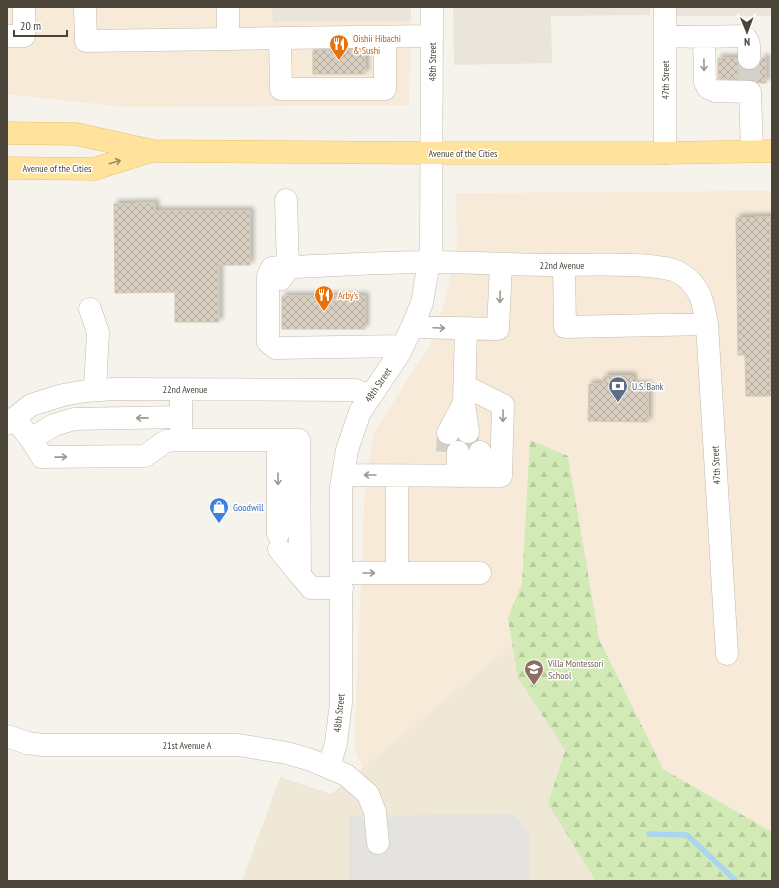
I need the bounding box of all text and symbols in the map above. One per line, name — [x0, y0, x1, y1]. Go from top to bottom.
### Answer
scale bar — [14, 12, 67, 38]
north arrow — [727, 12, 767, 52]
text: 20 m — [20, 18, 41, 33]
place label: Oishii Hibachi & Sushi — [353, 32, 401, 57]
restaurant icon: Oishii Hibachi & Sushi — [328, 33, 350, 61]
text: N — [744, 35, 750, 49]
street label: 48th Street — [426, 42, 439, 81]
one-way arrow — [701, 58, 708, 71]
street label: 47th Street — [659, 60, 672, 99]
street label: Avenue of the Cities — [429, 147, 498, 160]
one-way arrow — [108, 158, 121, 165]
street label: Avenue of the Cities — [23, 162, 92, 175]
street label: 22nd Avenue — [540, 259, 584, 272]
restaurant icon: Arby's — [313, 284, 335, 312]
place label: Arby's — [338, 289, 359, 302]
one-way arrow — [496, 290, 503, 303]
one-way arrow — [432, 325, 445, 332]
street label: 48th Street — [362, 365, 394, 405]
bank icon: U.S. Bank — [607, 375, 629, 403]
place label: U.S. Bank — [632, 380, 664, 393]
street label: 22nd Avenue — [163, 383, 207, 396]
one-way arrow — [499, 409, 506, 422]
one-way arrow — [136, 414, 149, 422]
street label: 47th Street — [708, 445, 724, 485]
one-way arrow — [54, 453, 67, 460]
one-way arrow — [274, 472, 282, 485]
one-way arrow — [364, 472, 377, 479]
shop icon: Goodwill — [208, 496, 230, 524]
place label: Goodwill — [233, 501, 264, 514]
one-way arrow — [362, 569, 375, 577]
place label: Villa Montessori School — [547, 657, 603, 682]
school or university icon: Villa Montessori School — [523, 658, 545, 686]
street label: 48th Street — [330, 693, 348, 733]
street label: 21st Avenue A — [163, 739, 212, 752]

